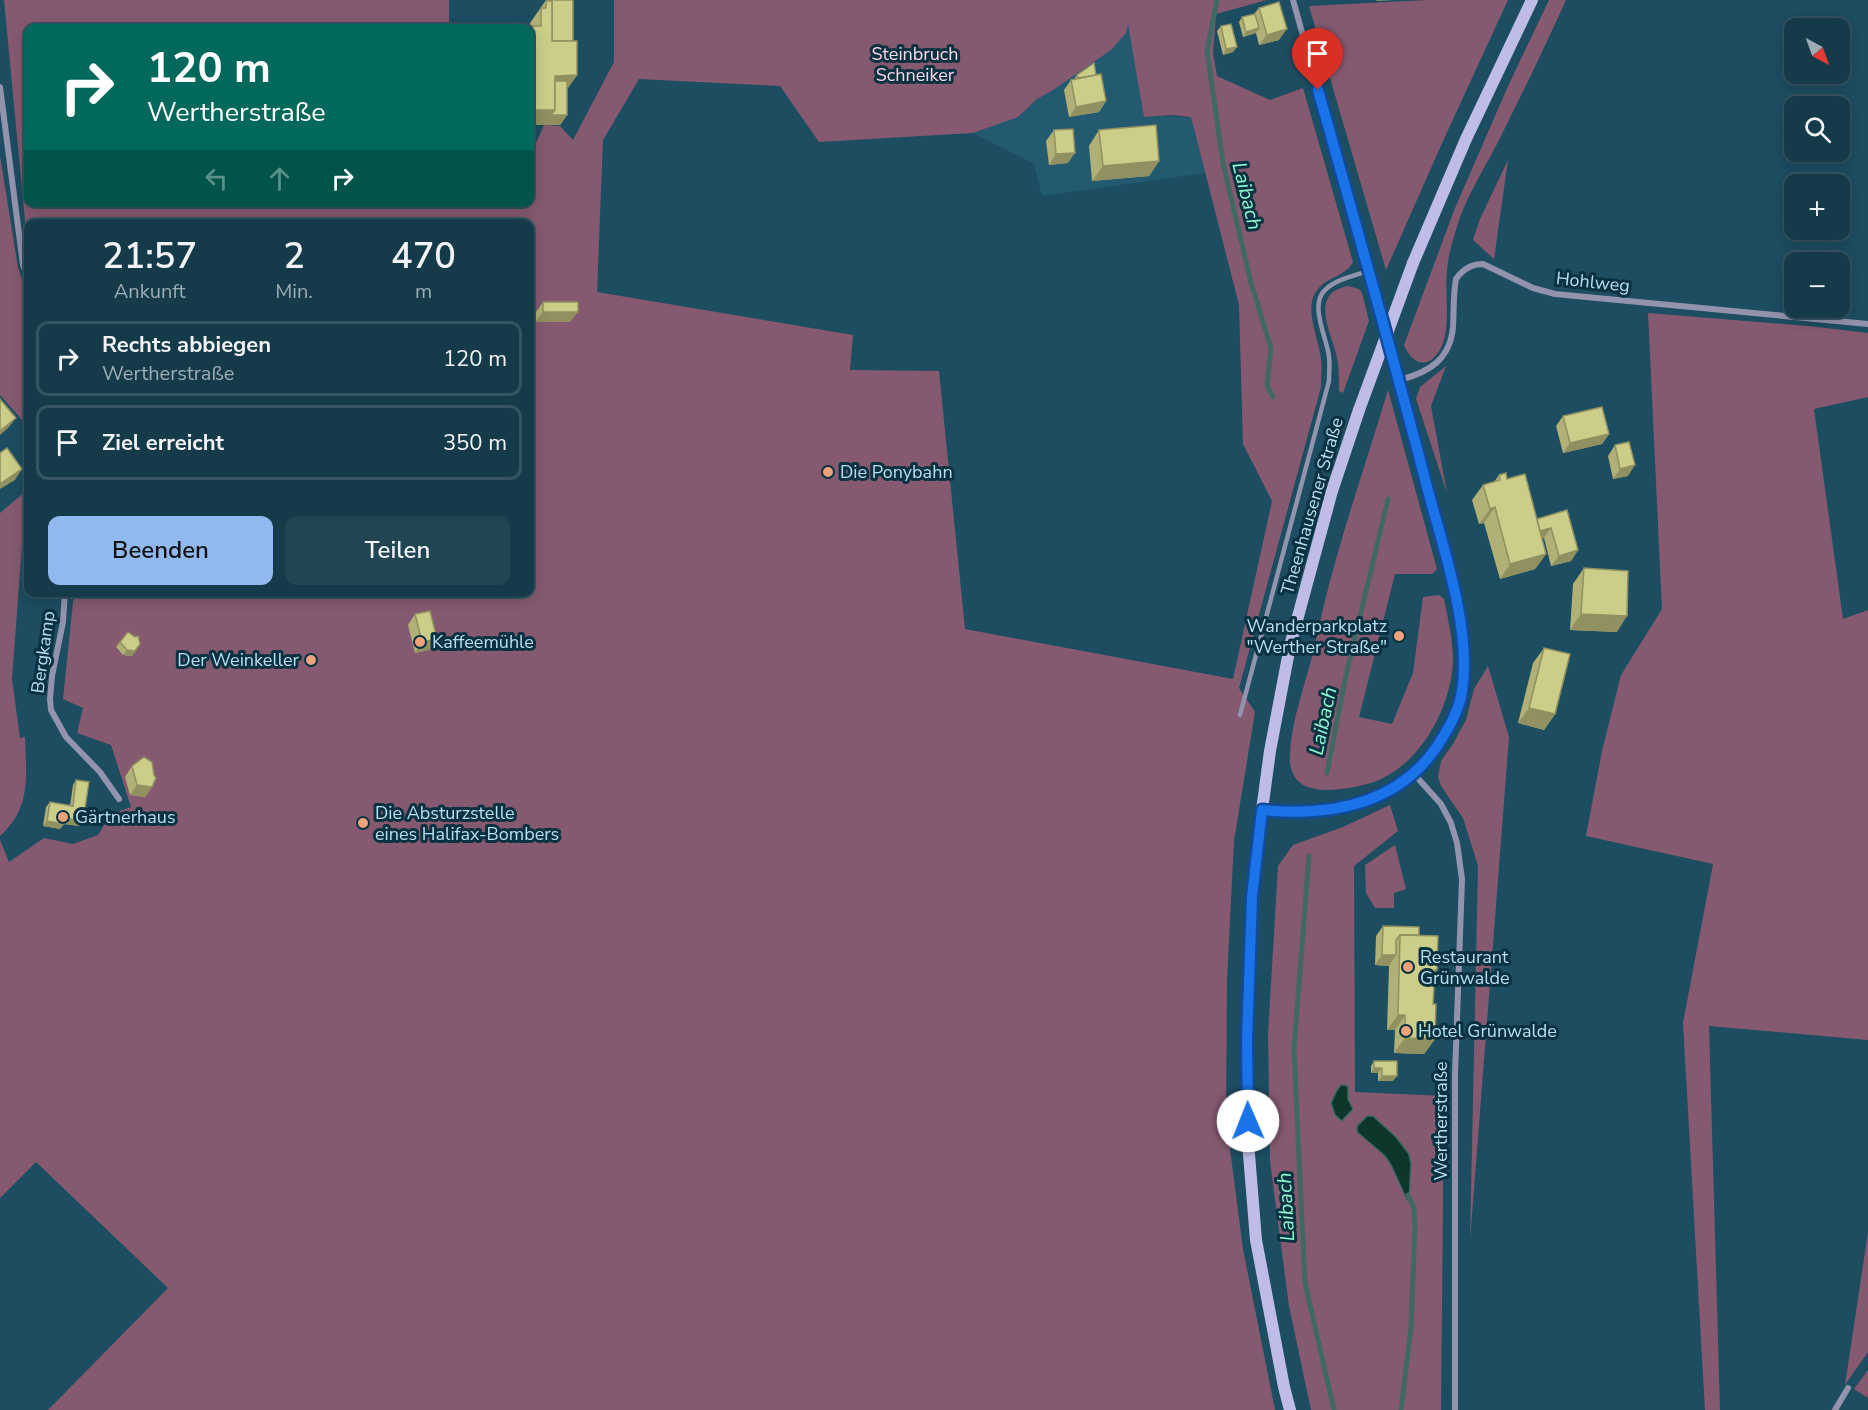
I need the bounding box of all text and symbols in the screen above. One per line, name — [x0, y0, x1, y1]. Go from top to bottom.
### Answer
north arrow — [1784, 18, 1850, 84]
map controls — [1784, 18, 1850, 318]
pin — [1292, 28, 1343, 90]
icon: arrive — [1301, 37, 1334, 70]
text: 120 m — [147, 40, 271, 97]
park label: Steinbruch Schneiker — [872, 42, 958, 87]
icon: right — [48, 48, 126, 126]
text: Wertherstraße — [147, 94, 326, 131]
button: search — [1784, 96, 1850, 162]
water label: Laibach — [1226, 159, 1268, 233]
icon: left — [200, 162, 233, 195]
icon: ahead — [263, 162, 296, 195]
icon: right — [326, 162, 359, 195]
button: + — [1784, 174, 1850, 240]
text: 21:57 — [102, 232, 197, 281]
text: 2 — [283, 232, 305, 281]
text: 470 — [391, 232, 456, 281]
button: − — [1784, 252, 1850, 318]
street label: Hohlweg — [1555, 266, 1631, 298]
text: Ankunft — [114, 278, 185, 305]
text: Min. — [275, 278, 313, 305]
text: m — [415, 278, 432, 305]
text: Rechts abbiegen — [102, 330, 271, 360]
icon: right — [51, 342, 84, 375]
text: 120 m — [443, 344, 507, 374]
text: Wertherstraße — [102, 360, 234, 387]
street label: Theenhausener Straße — [1275, 415, 1349, 597]
icon: arrive — [51, 426, 84, 459]
text: Ziel erreicht — [102, 428, 224, 458]
text: 350 m — [443, 428, 507, 458]
place label: Die Ponybahn — [840, 460, 953, 484]
marker: Die Ponybahn — [821, 465, 835, 479]
button: Beenden — [48, 516, 273, 585]
button: Teilen — [285, 516, 510, 585]
street label: Bergkamp — [25, 609, 61, 695]
place label: Wanderparkplatz "Werther Straße" — [1246, 614, 1387, 659]
marker: Wanderparkplatz "Werther Straße" — [1392, 629, 1406, 643]
place label: Kaffeemühle — [432, 630, 534, 654]
marker: Kaffeemühle — [413, 635, 427, 649]
place label: Der Weinkeller — [177, 648, 300, 672]
marker: Der Weinkeller — [304, 653, 318, 667]
water label: Laibach — [1303, 684, 1343, 758]
place label: Die Absturzstelle eines Halifax-Bombers — [375, 801, 559, 846]
place label: Gärtnerhaus — [75, 805, 176, 829]
marker: Gärtnerhaus — [56, 810, 70, 824]
marker: Die Absturzstelle eines Halifax-Bombers — [356, 816, 370, 830]
place label: Restaurant Grünwalde — [1420, 945, 1510, 990]
marker: Restaurant Grünwalde — [1401, 960, 1415, 974]
place label: Hotel Grünwalde — [1418, 1019, 1557, 1043]
marker: Hotel Grünwalde — [1399, 1024, 1413, 1038]
street label: Wertherstraße — [1429, 1061, 1453, 1181]
position arrow — [1216, 1089, 1280, 1153]
water label: Laibach — [1271, 1172, 1301, 1242]

